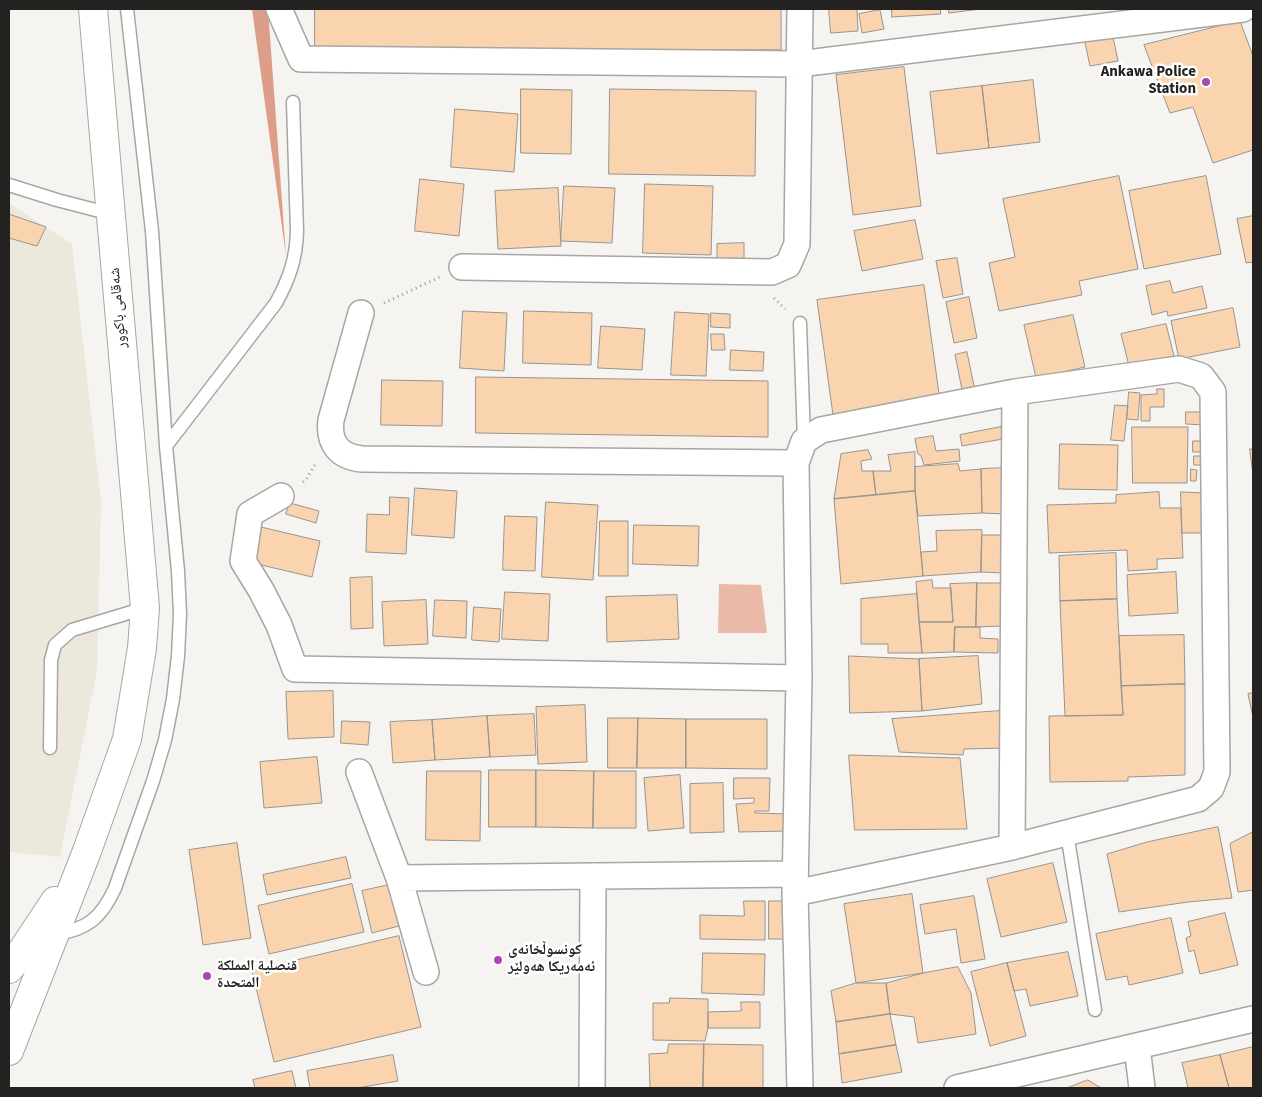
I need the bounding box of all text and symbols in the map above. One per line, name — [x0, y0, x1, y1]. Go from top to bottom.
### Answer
place label: Ankawa Police Station — [1101, 64, 1196, 99]
marker: Ankawa Police Station — [1200, 76, 1212, 88]
street label: شەقامی باکوور — [107, 267, 131, 349]
place label: کونسوڵخانەی ئەمەریکا هەولێر — [508, 942, 595, 977]
marker: کونسوڵخانەی ئەمەریکا هەولێر — [492, 954, 504, 966]
place label: قنصلية المملكة المتحدة — [217, 958, 297, 993]
marker: قنصلية المملكة المتحدة — [201, 970, 213, 982]

